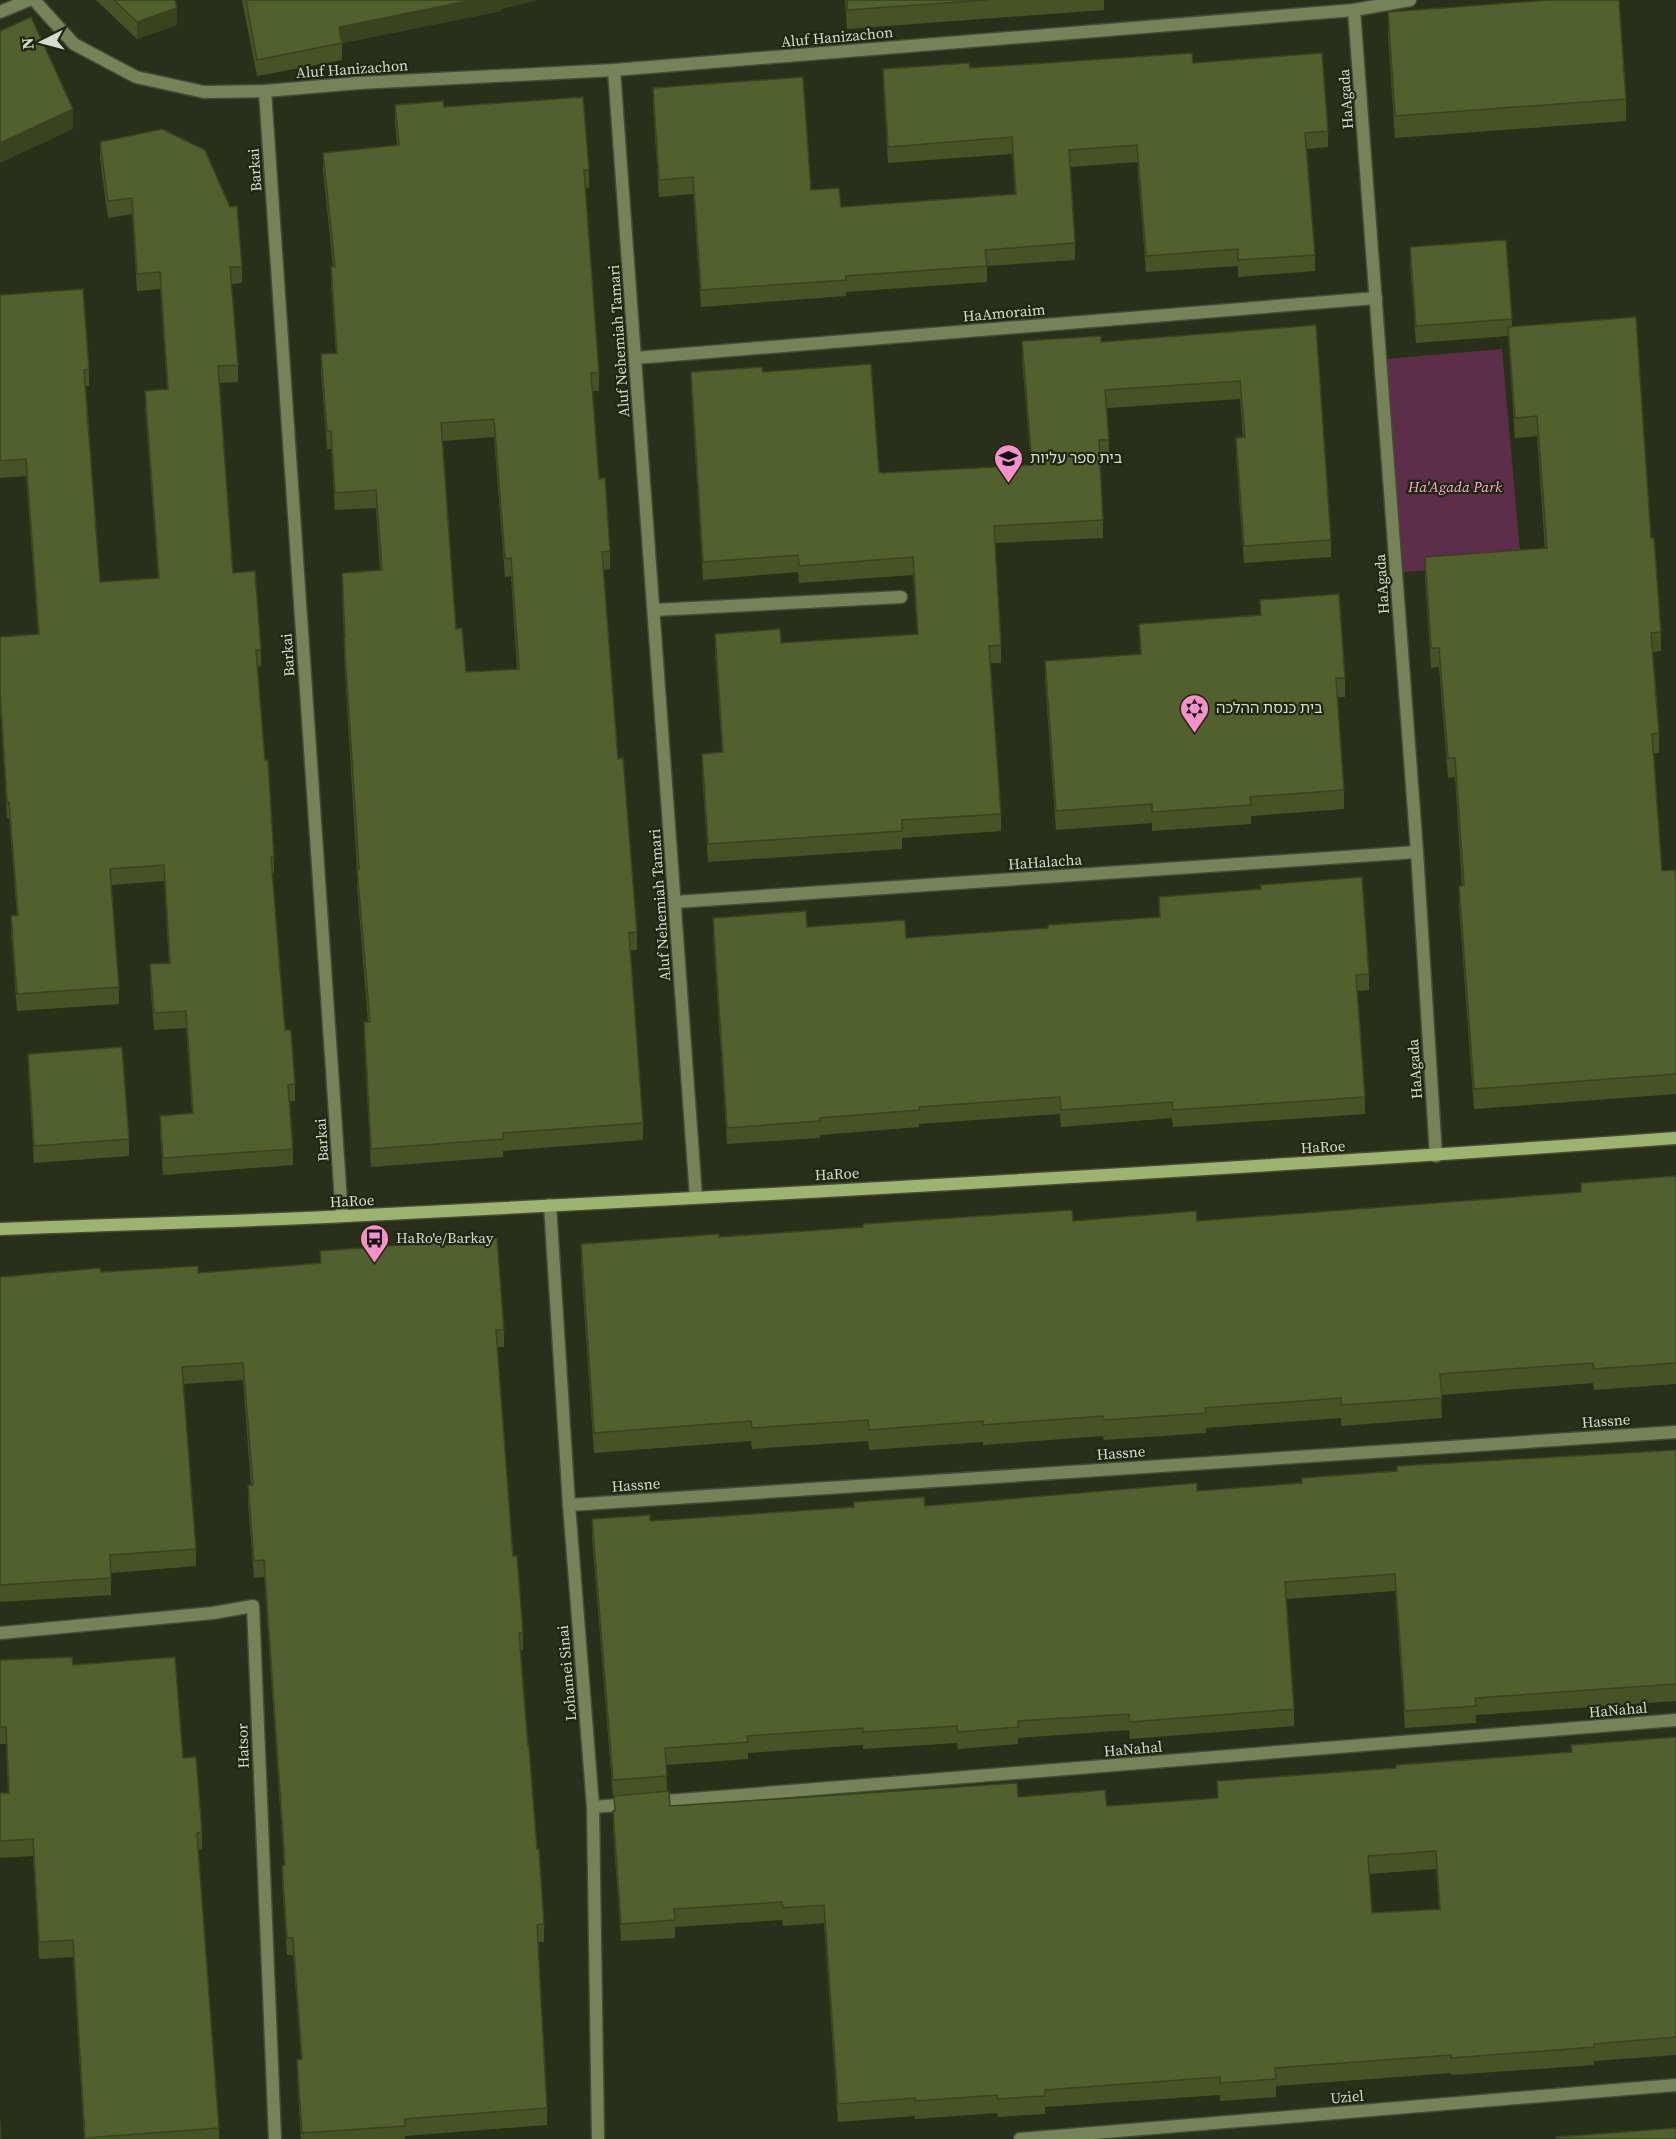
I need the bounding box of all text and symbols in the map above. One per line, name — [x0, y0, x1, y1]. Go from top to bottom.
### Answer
north arrow — [12, 12, 72, 72]
street label: Aluf Hanizachon — [780, 21, 894, 52]
text: N — [15, 36, 39, 51]
street label: Aluf Hanizachon — [295, 54, 409, 83]
street label: HaAgada — [1333, 68, 1358, 130]
street label: Barkai — [243, 148, 266, 192]
street label: Aluf Nehemiah Tamari — [603, 264, 634, 418]
street label: HaAmoraim — [962, 298, 1047, 327]
school or university icon: בית ספר עליות — [993, 442, 1025, 484]
place label: בית ספר עליות — [1030, 447, 1123, 468]
park label: Ha'Agada Park — [1407, 476, 1503, 497]
street label: HaAgada — [1369, 553, 1394, 615]
street label: Barkai — [276, 633, 299, 677]
synagogue icon: בית כנסת ההלכה — [1179, 692, 1211, 734]
place label: בית כנסת ההלכה — [1216, 697, 1323, 718]
street label: Aluf Nehemiah Tamari — [644, 828, 675, 982]
street label: HaHalacha — [1007, 848, 1083, 875]
street label: HaAgada — [1402, 1038, 1427, 1100]
street label: Barkai — [310, 1118, 333, 1162]
street label: HaRoe — [1300, 1135, 1346, 1158]
street label: HaRoe — [814, 1162, 860, 1185]
street label: HaRoe — [329, 1189, 375, 1212]
bus stop icon: HaRo'e/Barkay — [359, 1222, 391, 1264]
place label: HaRo'e/Barkay — [396, 1227, 494, 1248]
street label: Hassne — [1581, 1408, 1631, 1433]
street label: Hassne — [1096, 1440, 1146, 1465]
street label: Hassne — [611, 1472, 661, 1497]
street label: Lohamei Sinai — [552, 1624, 581, 1722]
street label: HaNahal — [1588, 1696, 1649, 1723]
street label: Hatsor — [231, 1722, 254, 1769]
street label: HaNahal — [1103, 1735, 1164, 1762]
street label: Uziel — [1329, 2085, 1365, 2108]

